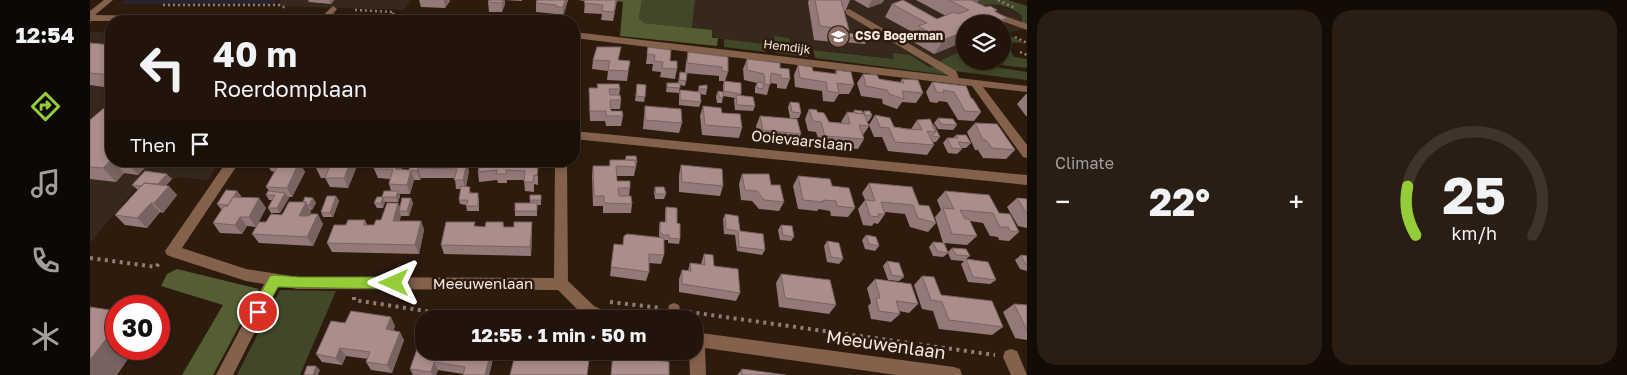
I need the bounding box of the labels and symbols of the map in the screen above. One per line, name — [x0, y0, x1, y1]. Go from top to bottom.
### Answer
school or university icon: CSG Bogerman — [827, 24, 851, 48]
place label: CSG Bogerman — [855, 28, 943, 43]
street label: Hemdijk — [763, 36, 812, 57]
street label: Ooievaarslaan — [750, 126, 854, 154]
position arrow — [367, 256, 419, 308]
street label: Meeuwenlaan — [433, 274, 533, 292]
pin — [237, 291, 279, 333]
speed limit sign: 30 — [105, 295, 170, 360]
street label: Meeuwenlaan — [825, 325, 947, 363]

